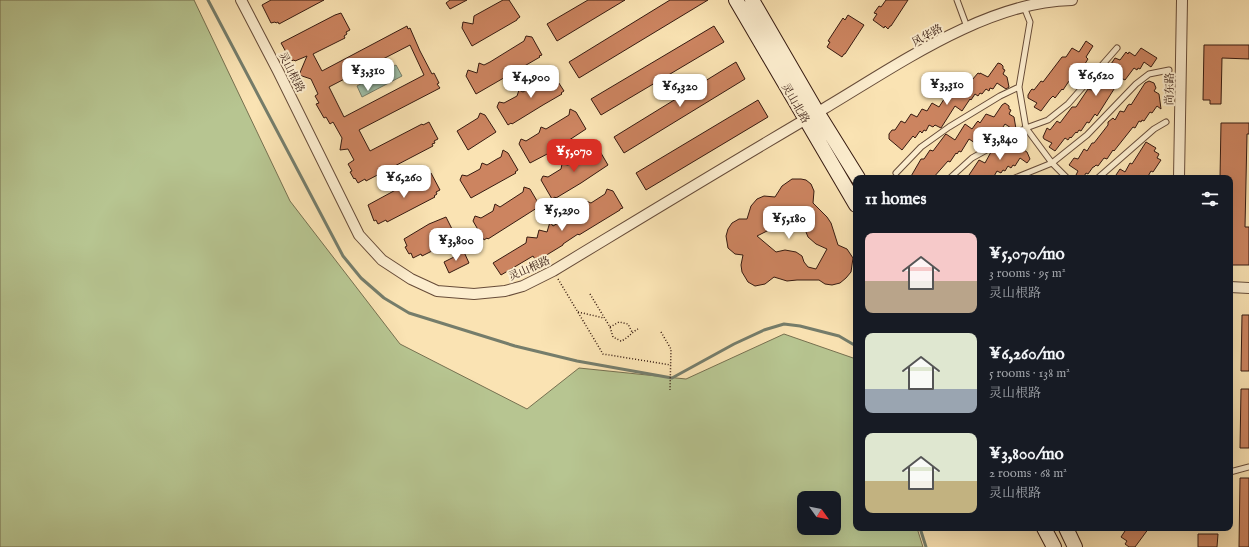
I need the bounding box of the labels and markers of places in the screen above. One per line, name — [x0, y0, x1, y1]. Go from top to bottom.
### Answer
pin: ¥3,310 — [335, 58, 401, 92]
pin: ¥6,620 — [1063, 63, 1129, 97]
pin: ¥4,900 — [498, 65, 564, 99]
pin: ¥3,310 — [914, 72, 980, 106]
pin: ¥6,320 — [647, 74, 713, 108]
pin: ¥3,840 — [967, 127, 1033, 161]
pin: ¥5,070 — [541, 139, 607, 173]
pin: ¥6,260 — [371, 165, 437, 199]
pin: ¥5,290 — [529, 198, 595, 232]
pin: ¥5,180 — [756, 206, 822, 240]
pin: ¥3,800 — [423, 228, 489, 262]

